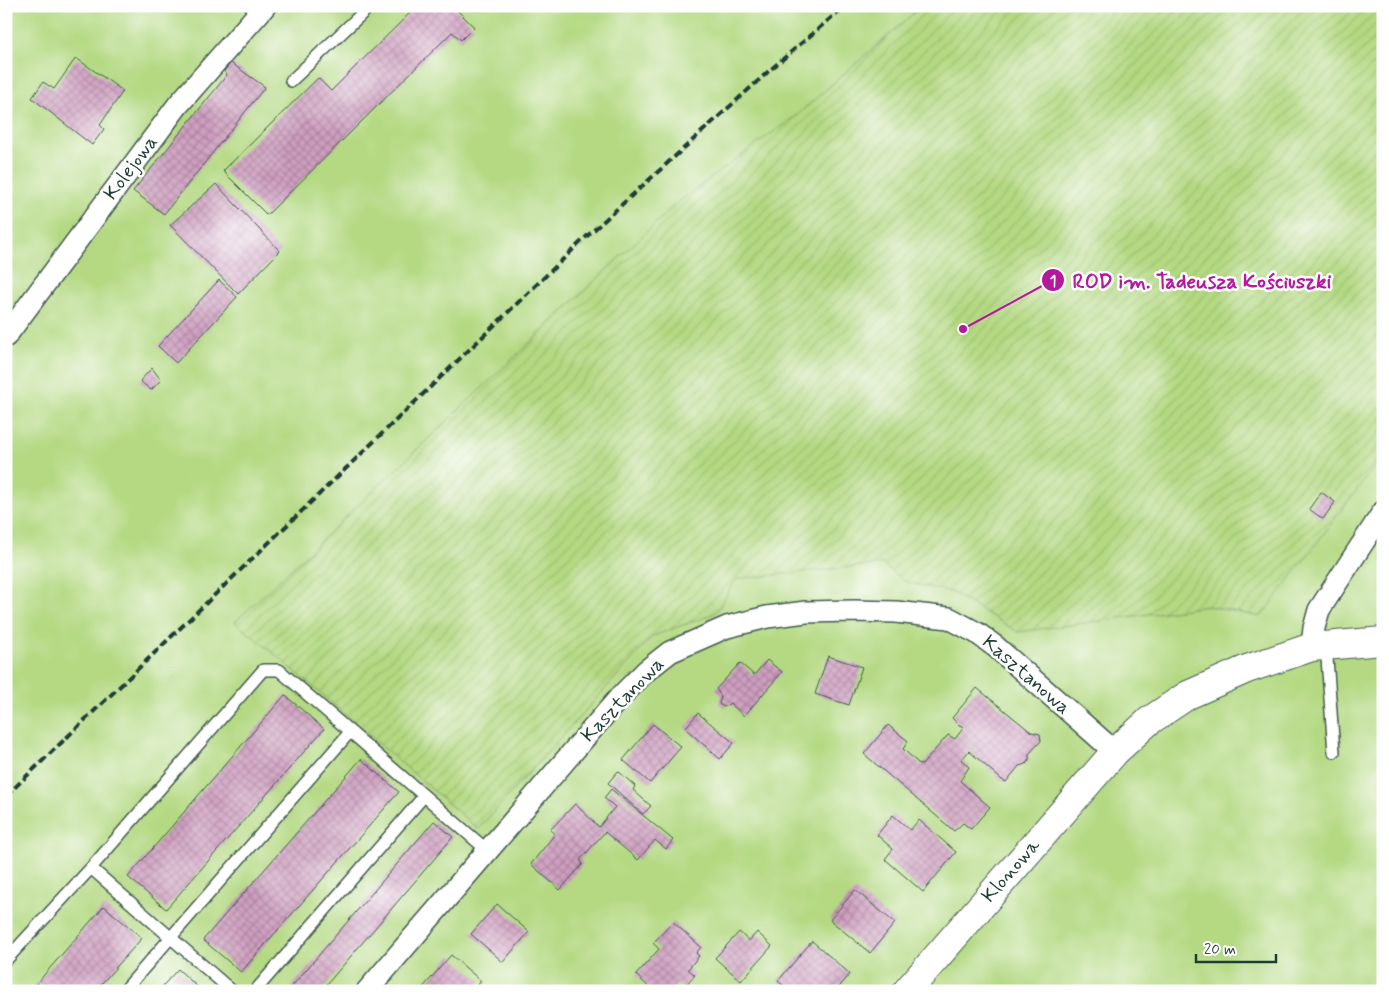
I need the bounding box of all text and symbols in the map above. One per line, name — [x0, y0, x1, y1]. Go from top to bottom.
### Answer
street label: Kolejowa — [98, 130, 164, 206]
callout: ROD im. Tadeusza Kościuszki — [1040, 262, 1339, 298]
text: ROD im. Tadeusza Kościuszki — [1073, 268, 1332, 296]
text: 1 — [1050, 272, 1056, 292]
street label: Kasztanowa — [976, 629, 1076, 721]
street label: Kasztanowa — [575, 651, 671, 749]
street label: Klonowa — [976, 832, 1047, 909]
scale bar — [1196, 932, 1276, 964]
text: 20 m — [1204, 940, 1236, 960]

